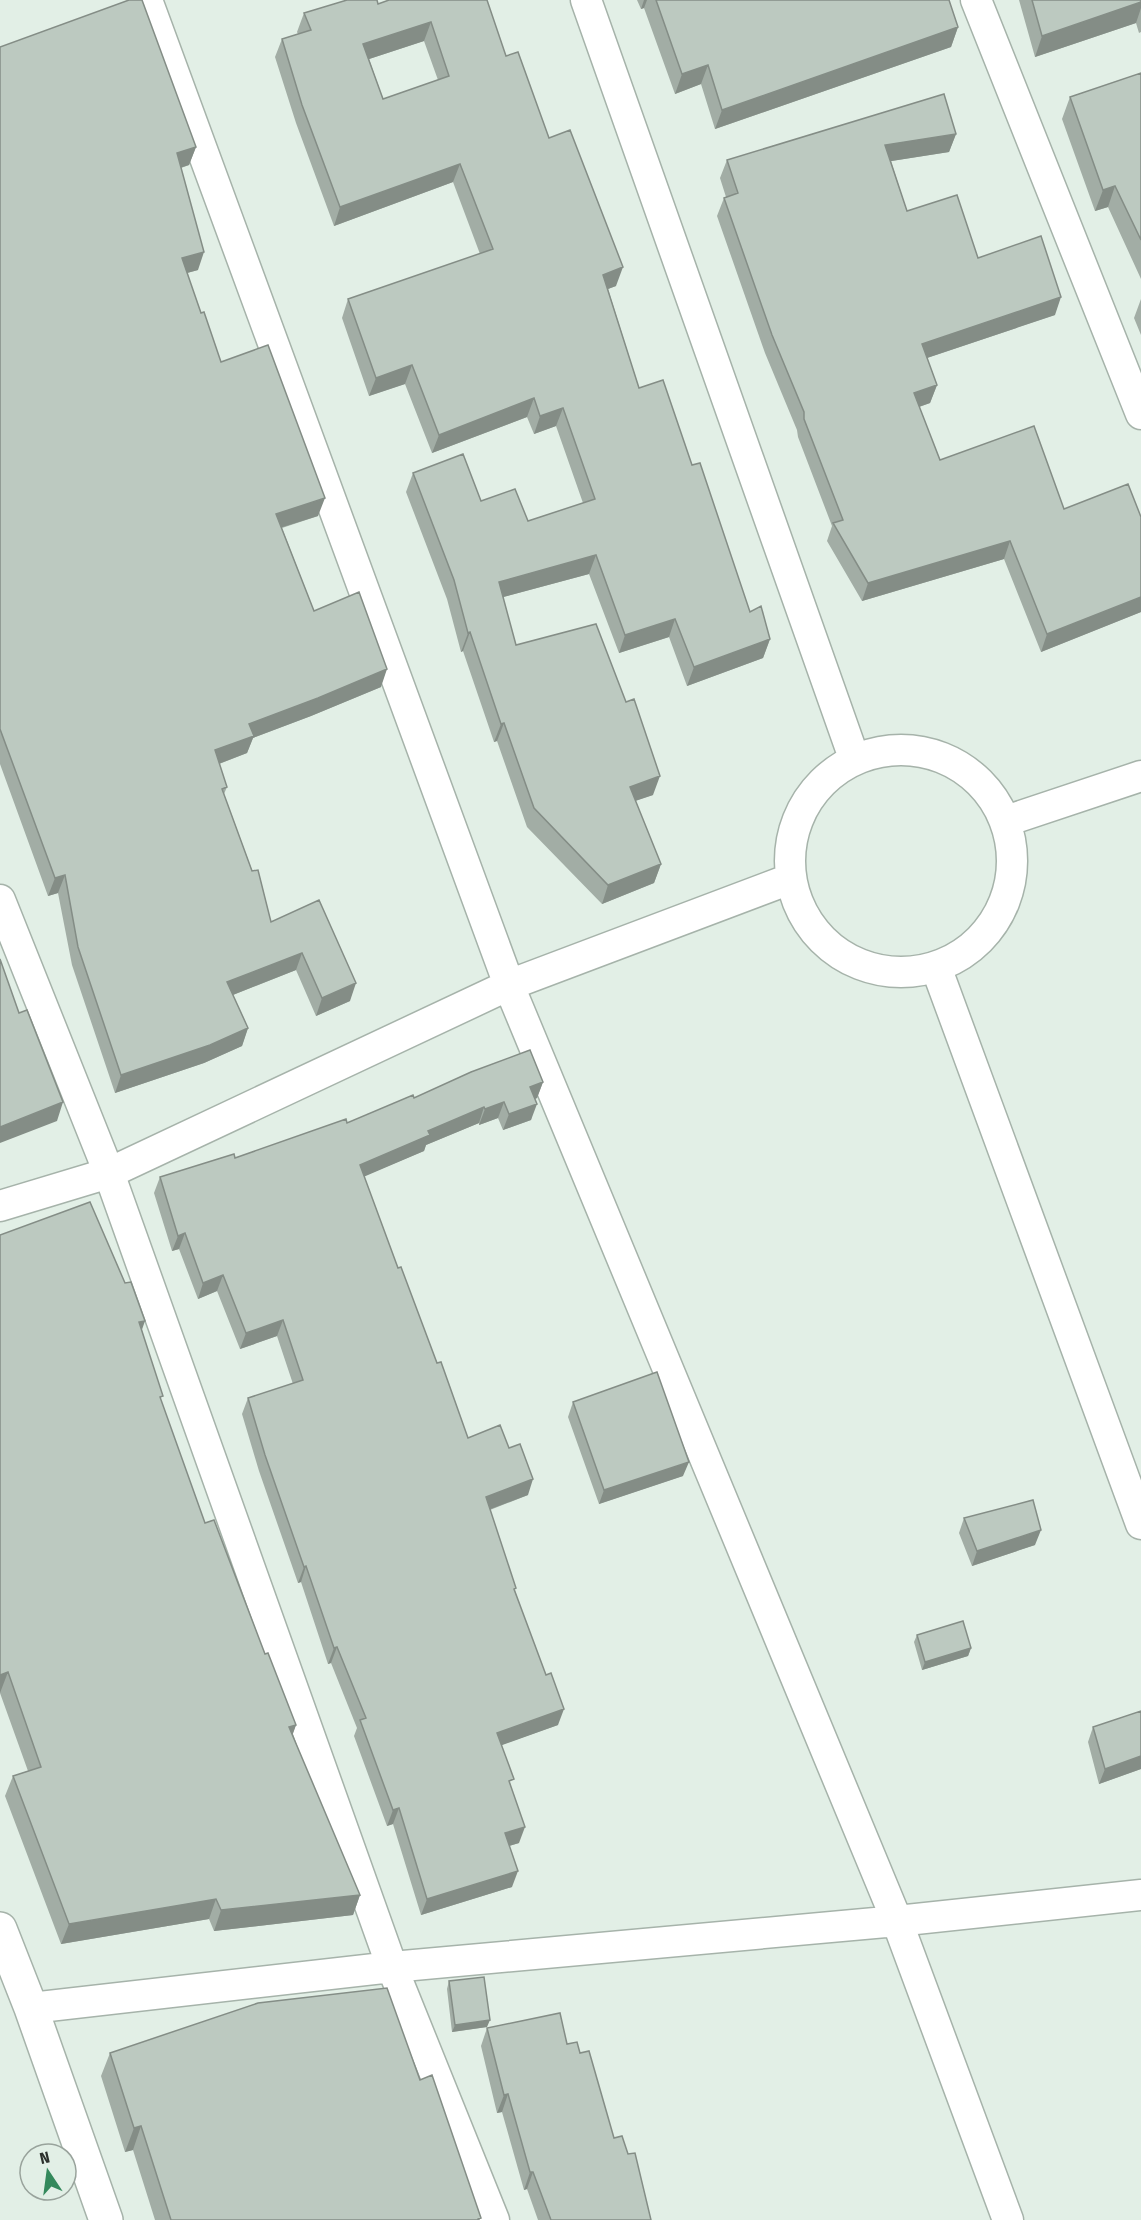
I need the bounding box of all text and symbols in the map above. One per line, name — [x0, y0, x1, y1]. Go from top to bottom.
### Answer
north arrow — [18, 2142, 78, 2202]
text: N — [38, 2148, 52, 2168]

